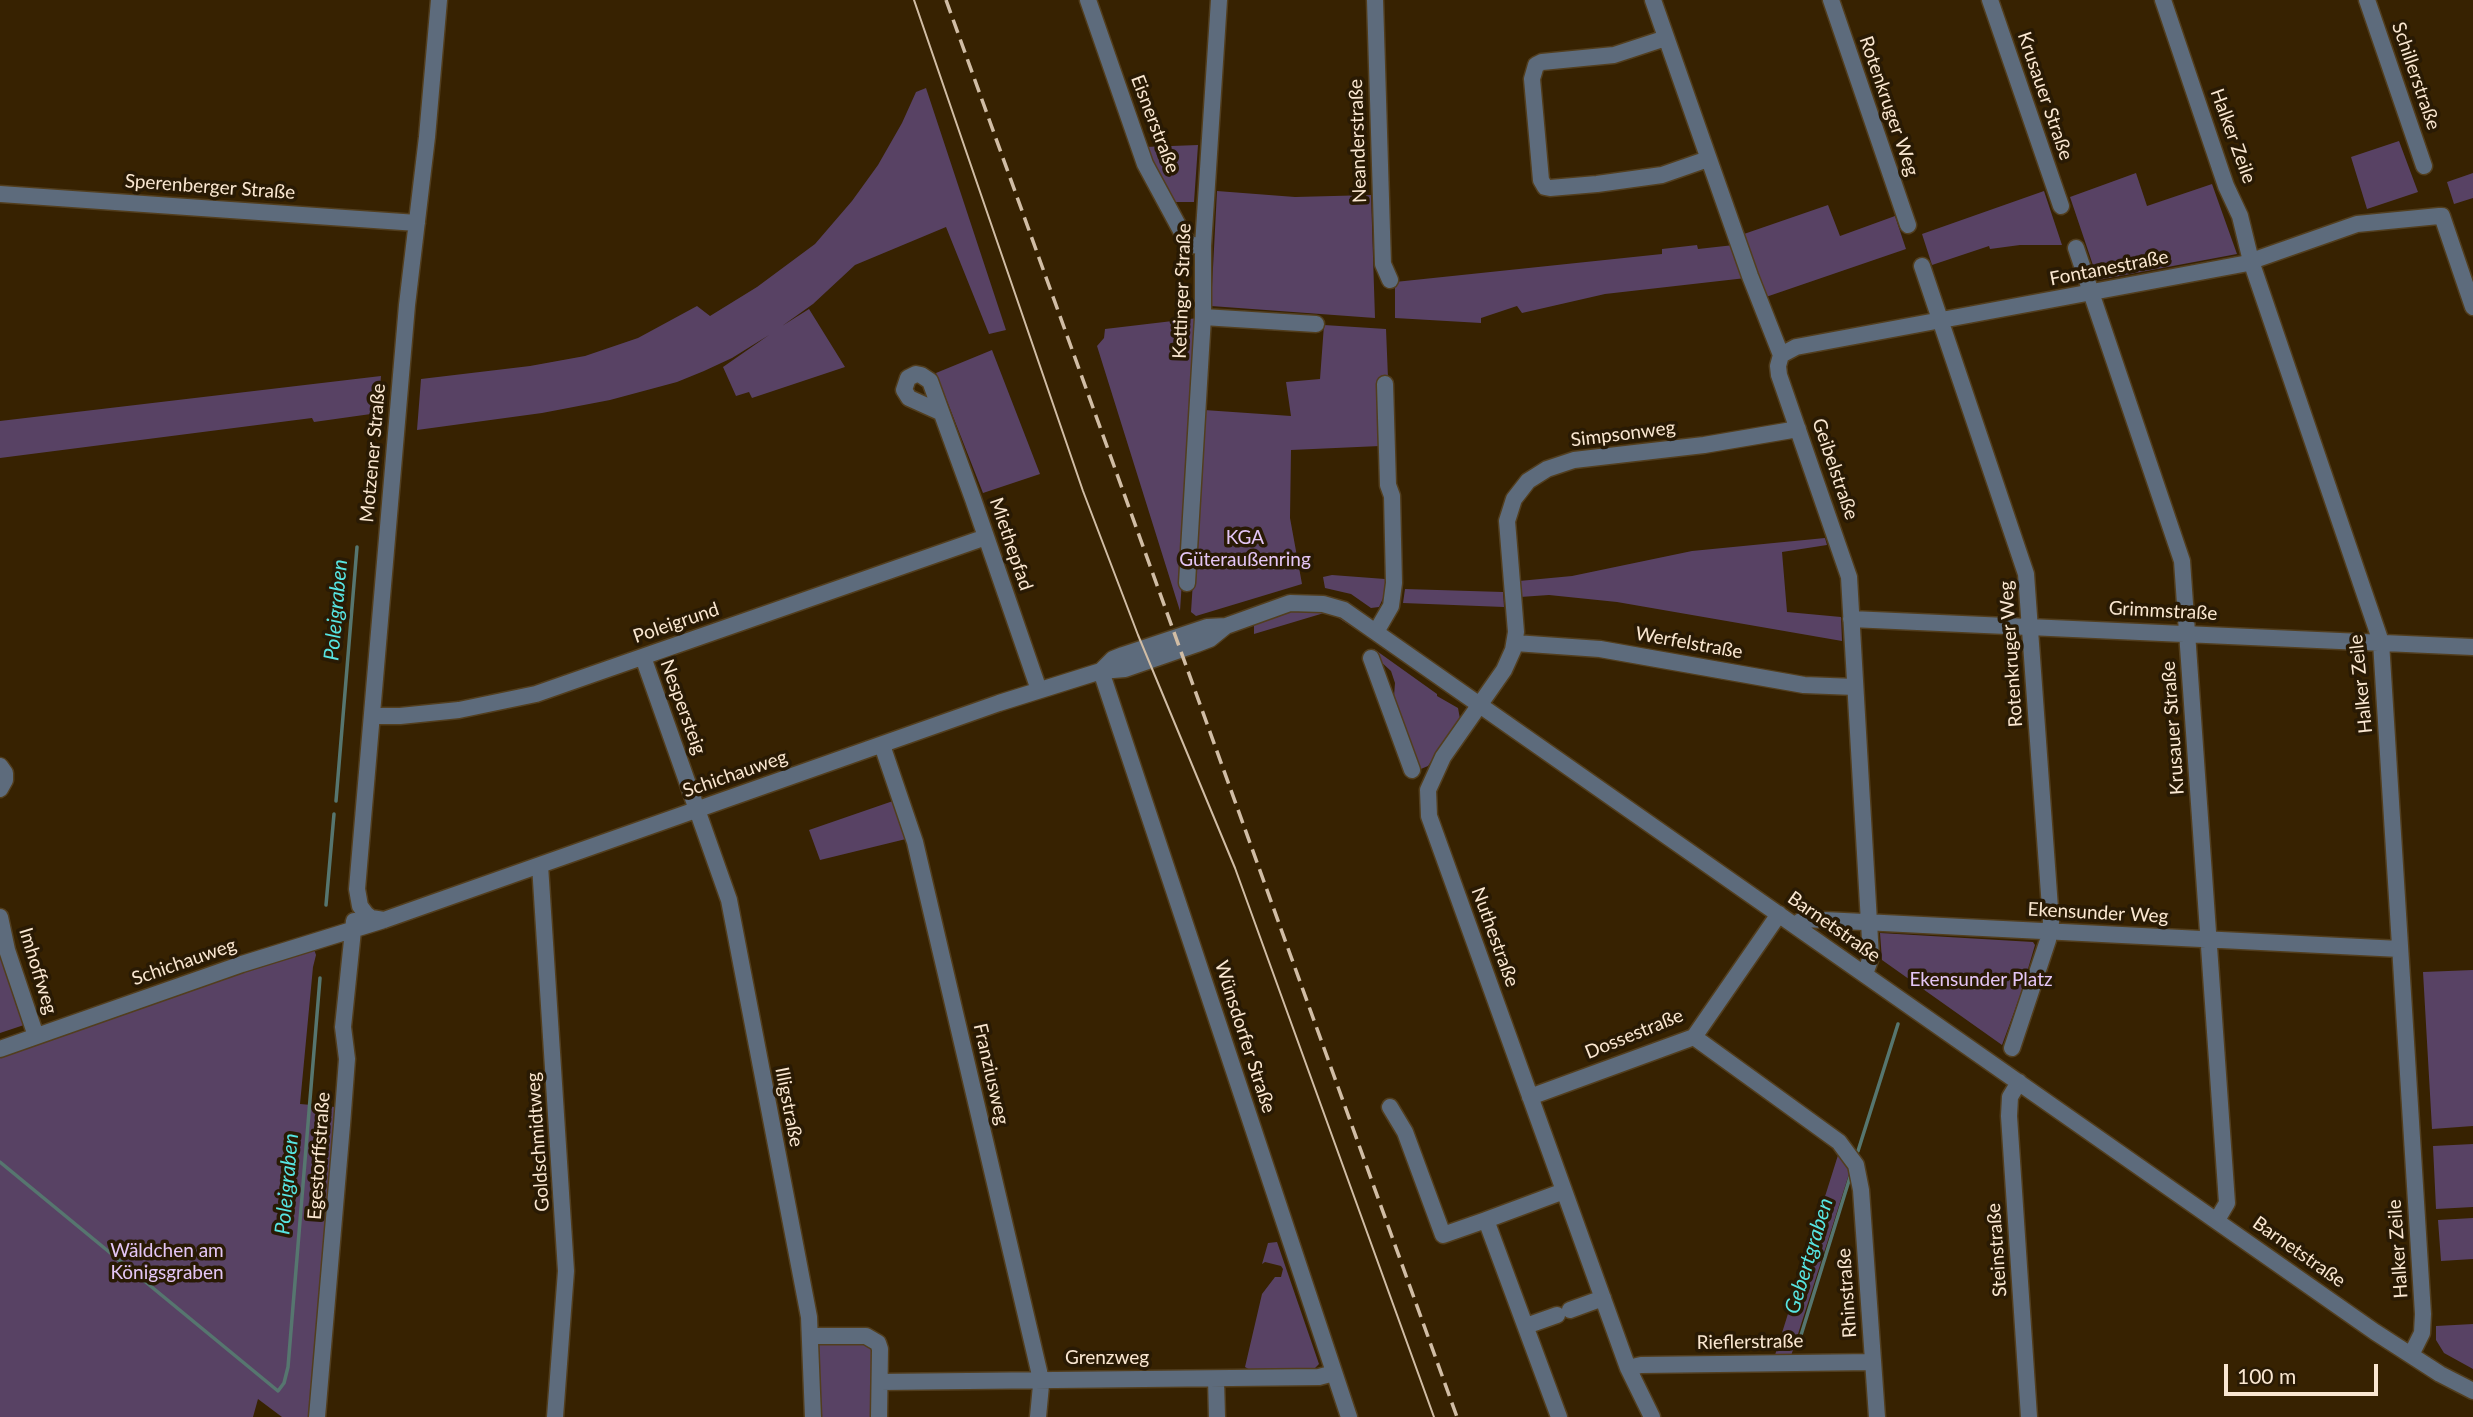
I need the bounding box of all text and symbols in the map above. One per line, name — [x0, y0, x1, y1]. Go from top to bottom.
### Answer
street label: Schillerstraße — [2387, 19, 2445, 133]
street label: Krusauer Straße — [2012, 29, 2078, 163]
street label: Rotenkruger Weg — [1854, 33, 1924, 179]
street label: Eisnerstraße — [1126, 72, 1184, 176]
street label: Neanderstraße — [1344, 79, 1372, 203]
street label: Halker Zeile — [2205, 86, 2261, 186]
street label: Sperenberger Straße — [124, 170, 296, 204]
street label: Kettinger Straße — [1168, 223, 1196, 359]
street label: Fontanestraße — [2048, 245, 2170, 291]
street label: Motzener Straße — [356, 382, 390, 524]
street label: Geibelstraße — [1807, 415, 1863, 523]
street label: Simpsonweg — [1569, 416, 1677, 452]
street label: Miethepfad — [984, 495, 1038, 593]
park label: KGA Güteraußenring — [1179, 527, 1311, 571]
water label: Poleigraben — [319, 558, 353, 662]
street label: Rotenkruger Weg — [1995, 580, 2027, 728]
street label: Grimmstraße — [2108, 597, 2218, 625]
street label: Poleigrund — [630, 598, 722, 648]
street label: Werfelstraße — [1633, 622, 1745, 664]
street label: Halker Zeile — [2344, 633, 2378, 735]
street label: Nespersteig — [655, 656, 711, 758]
street label: Krusauer Straße — [2157, 660, 2189, 796]
street label: Schichauweg — [680, 745, 790, 803]
street label: Nuthestraße — [1466, 884, 1524, 990]
street label: Barnetstraße — [1783, 887, 1885, 967]
street label: Ekensunder Weg — [2027, 898, 2169, 928]
street label: Imhoffweg — [14, 925, 62, 1017]
street label: Schichauweg — [129, 933, 239, 991]
street label: Wünsdorfer Straße — [1210, 958, 1280, 1116]
park label: Ekensunder Platz — [1909, 969, 2053, 991]
street label: Dossestraße — [1582, 1004, 1686, 1064]
street label: Franziusweg — [968, 1021, 1014, 1127]
street label: Illigstraße — [770, 1065, 808, 1149]
street label: Goldschmidtweg — [522, 1071, 554, 1213]
street label: Egestorffstraße — [303, 1091, 335, 1221]
water label: Poleigraben — [270, 1132, 304, 1236]
water label: Gebertgraben — [1779, 1195, 1839, 1317]
street label: Halker Zeile — [2383, 1199, 2413, 1299]
street label: Steinstraße — [1982, 1202, 2012, 1298]
street label: Barnetstraße — [2248, 1212, 2350, 1292]
park label: Wäldchen am Königsgraben — [110, 1240, 224, 1284]
street label: Rhinstraße — [1832, 1247, 1862, 1339]
street label: Rieflerstraße — [1696, 1330, 1804, 1354]
street label: Grenzweg — [1065, 1347, 1149, 1369]
scale bar — [2228, 1350, 2382, 1394]
text: 100 m — [2237, 1363, 2296, 1388]

